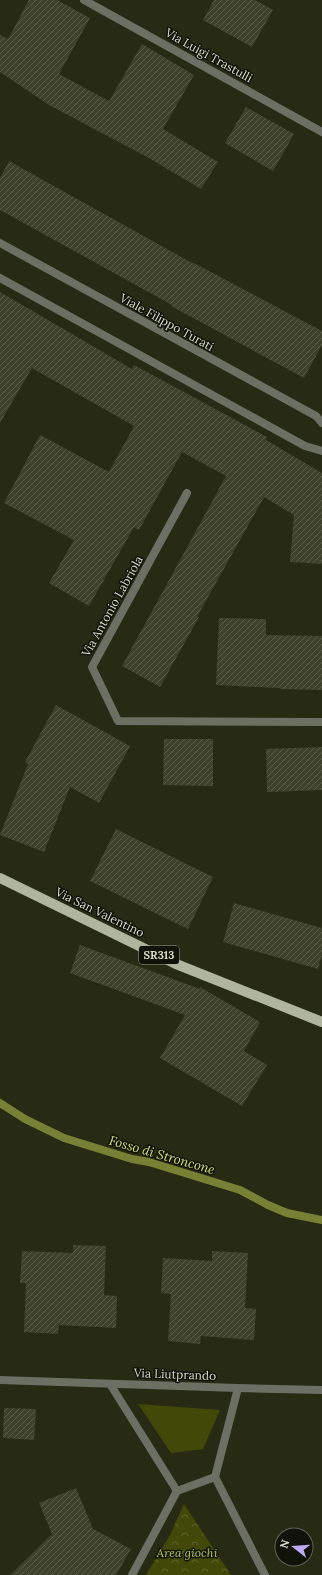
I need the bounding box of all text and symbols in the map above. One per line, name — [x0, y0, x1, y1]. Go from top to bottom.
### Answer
street label: Via Luigi Trastulli — [162, 24, 255, 85]
street label: Viale Filippo Turati — [117, 289, 217, 354]
street label: Via Antonio Labriola — [78, 553, 146, 660]
street label: Via San Valentino — [52, 884, 147, 940]
road number: SR313 — [139, 946, 179, 964]
water label: Fosso di Stroncone — [107, 1132, 217, 1178]
street label: Via Liutprando — [133, 1365, 216, 1383]
north arrow — [274, 1527, 314, 1567]
text: N — [276, 1537, 293, 1550]
park label: Area giochi — [155, 1545, 218, 1560]

